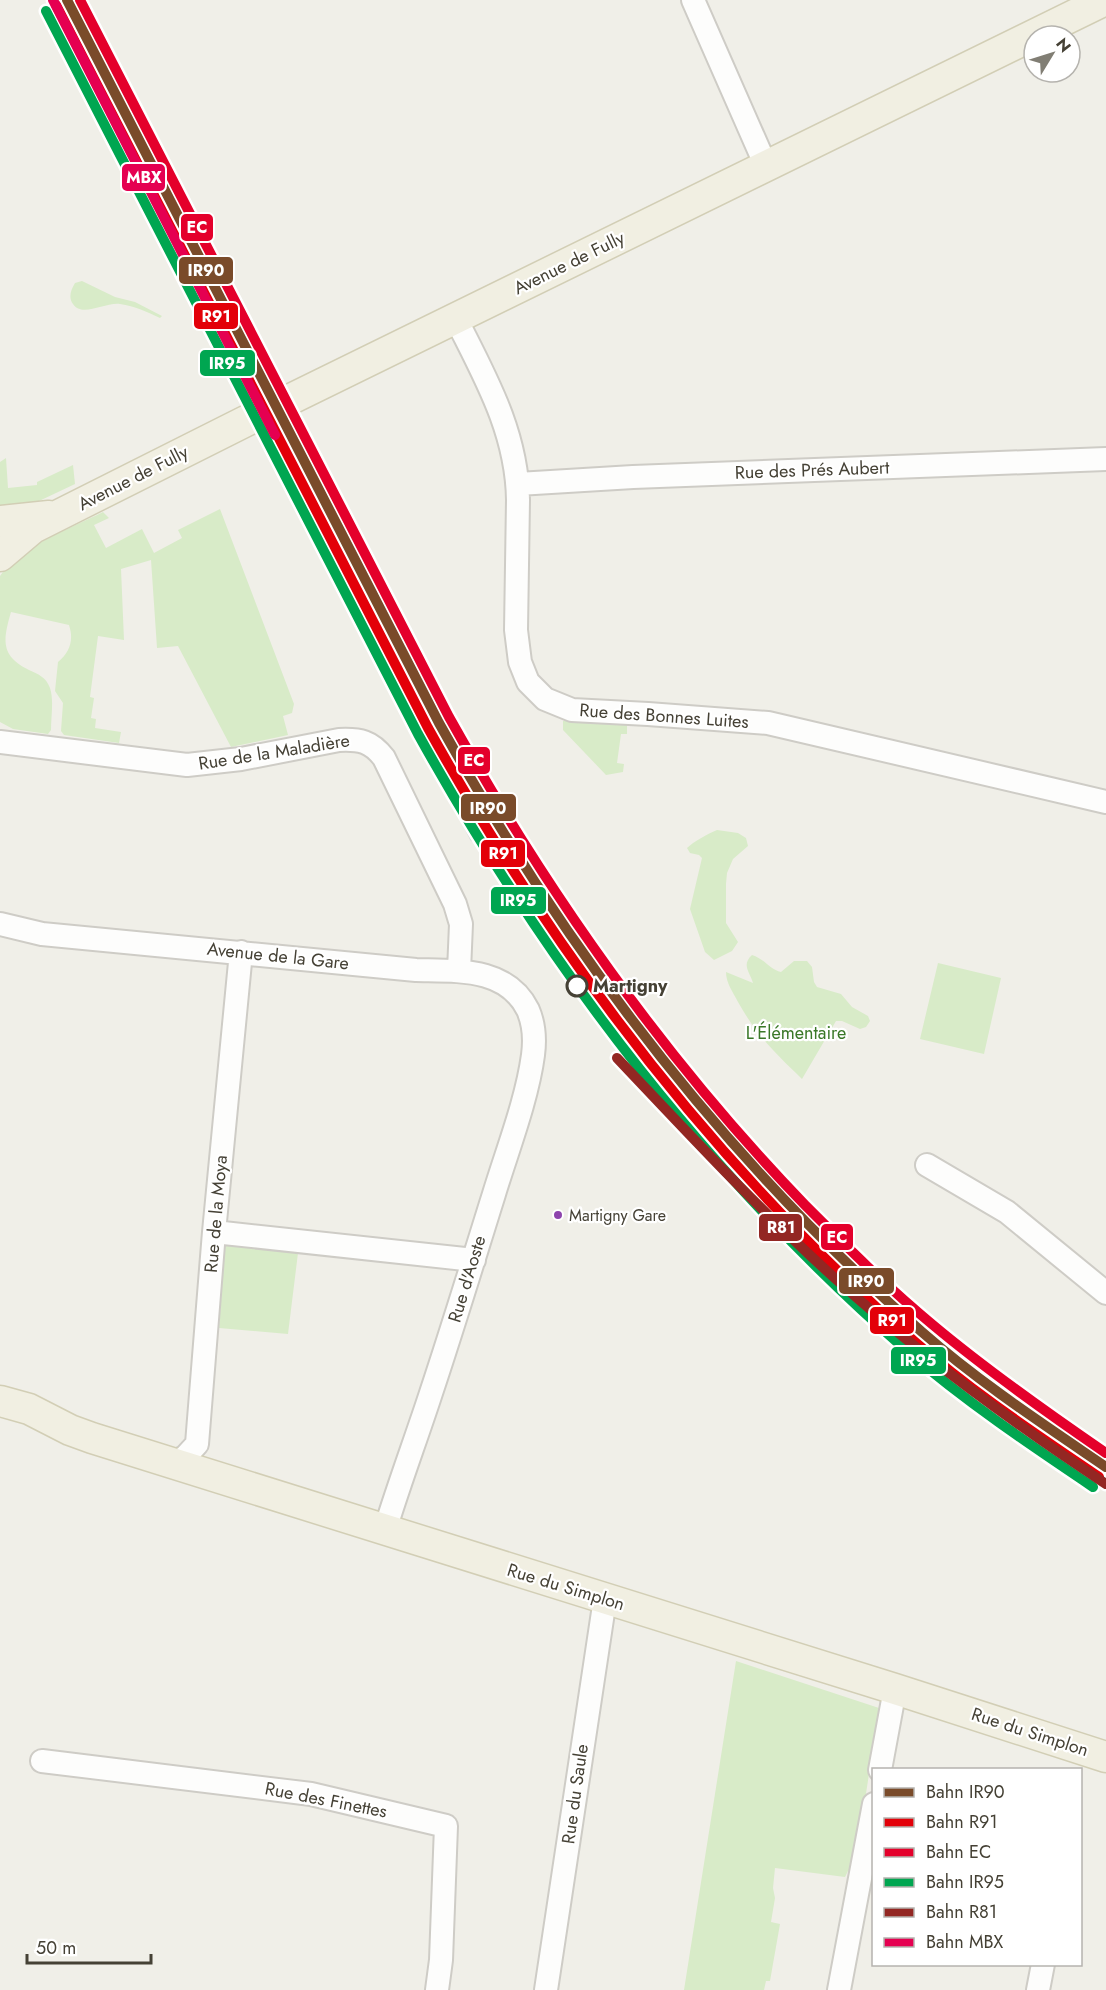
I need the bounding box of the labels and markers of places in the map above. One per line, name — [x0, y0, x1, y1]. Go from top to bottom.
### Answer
place label: Martigny — [593, 973, 668, 999]
marker: Martigny — [566, 975, 588, 997]
place label: Martigny Gare — [569, 1204, 666, 1227]
marker: Martigny Gare — [552, 1209, 564, 1221]

